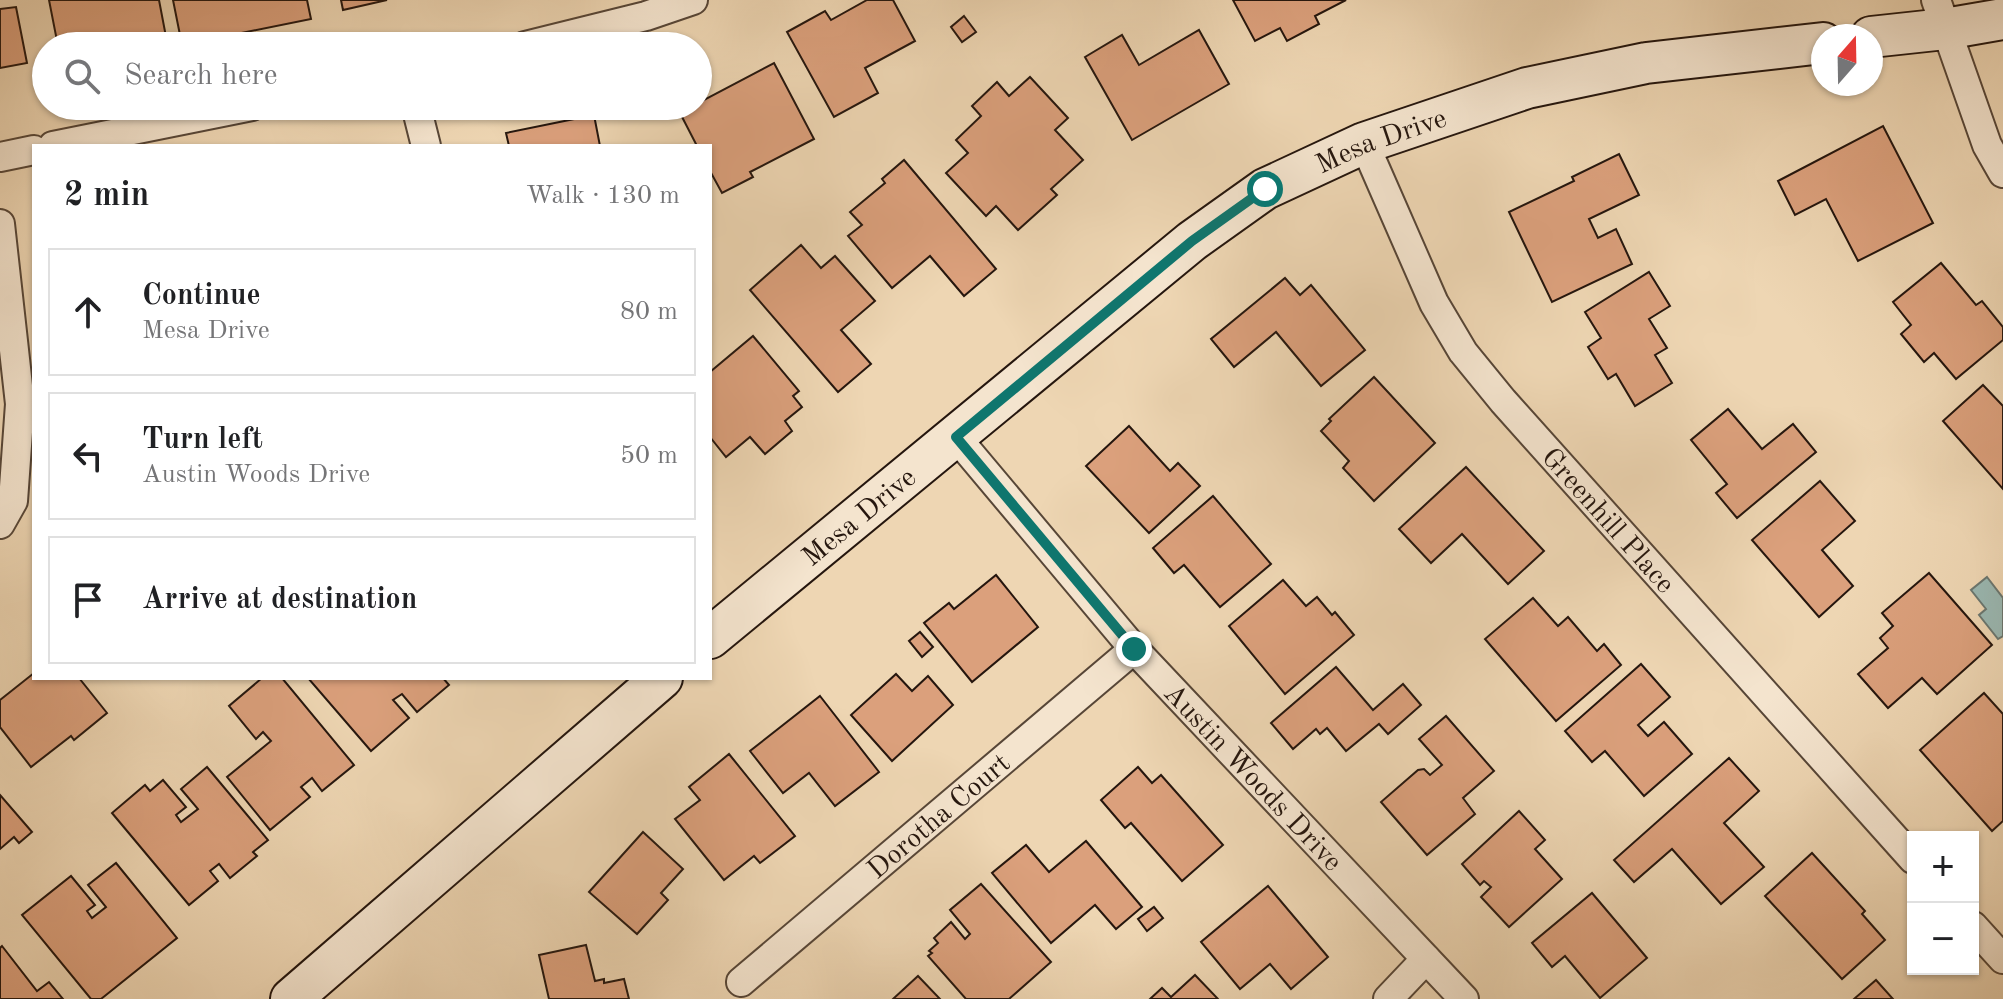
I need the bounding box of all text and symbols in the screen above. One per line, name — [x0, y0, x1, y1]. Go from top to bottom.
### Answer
north arrow — [1811, 24, 1883, 96]
search box — [32, 32, 712, 120]
icon: search — [60, 54, 104, 98]
text: Search here — [124, 61, 278, 91]
street label: Mesa Drive — [1312, 105, 1450, 180]
route start — [1247, 171, 1283, 207]
text: 2 min — [64, 179, 149, 213]
text: Walk · 130 m — [526, 183, 680, 209]
text: Continue — [142, 281, 261, 311]
icon: ahead — [66, 290, 110, 334]
text: 80 m — [620, 299, 678, 325]
text: Mesa Drive — [142, 318, 270, 344]
text: Turn left — [142, 425, 263, 455]
icon: left — [66, 434, 110, 478]
text: 50 m — [620, 443, 678, 469]
street label: Greenhill Place — [1535, 444, 1679, 599]
text: Austin Woods Drive — [142, 462, 370, 488]
street label: Mesa Drive — [798, 464, 922, 573]
icon: arrive — [66, 578, 110, 622]
text: Arrive at destination — [142, 585, 417, 615]
route end — [1116, 631, 1152, 667]
street label: Austin Woods Drive — [1158, 680, 1346, 878]
street label: Dorotha Court — [863, 750, 1016, 885]
map controls — [1907, 831, 1979, 975]
button: + — [1907, 831, 1979, 903]
button: − — [1907, 903, 1979, 975]

